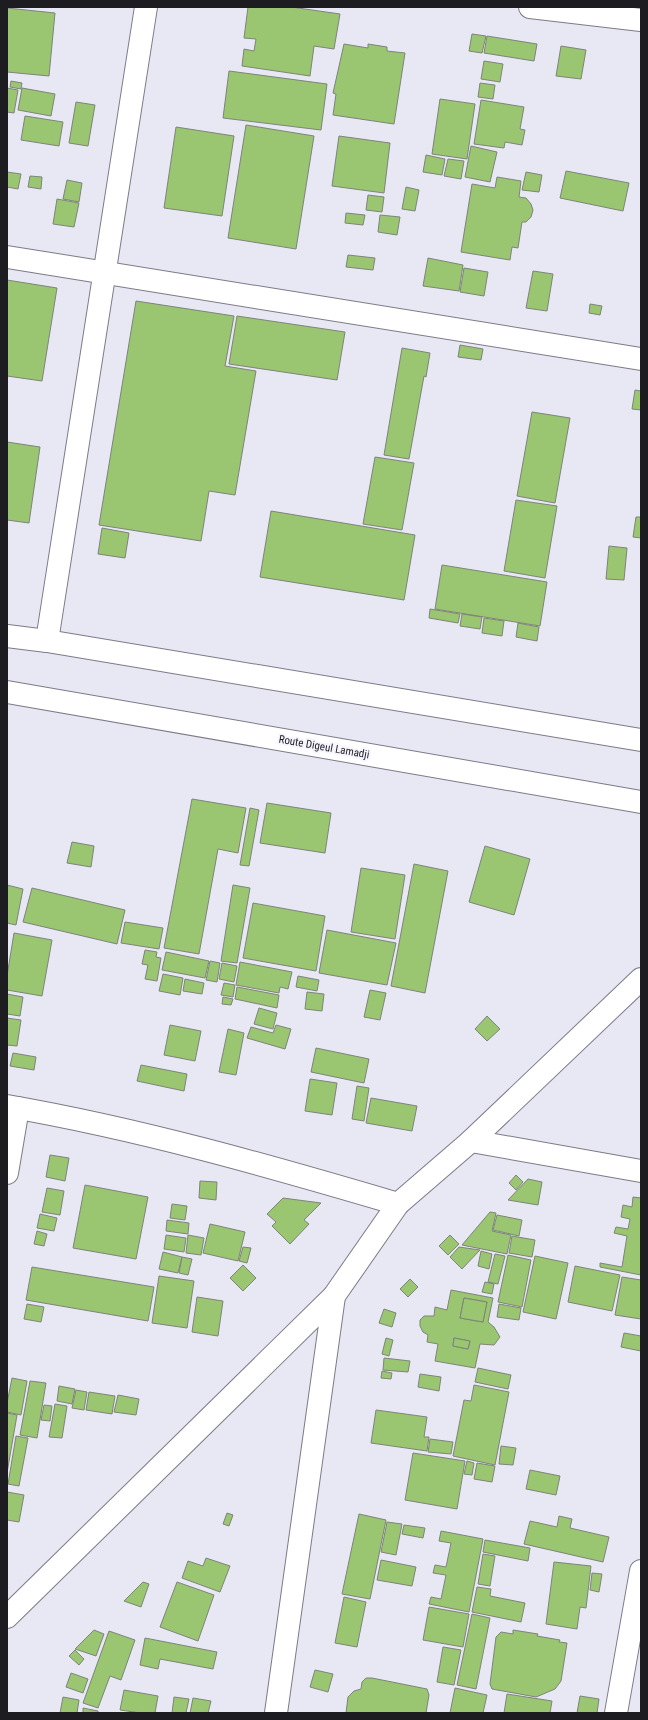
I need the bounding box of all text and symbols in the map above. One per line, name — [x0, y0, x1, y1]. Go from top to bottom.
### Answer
street label: Route Digeul Lamadji — [278, 733, 370, 761]

